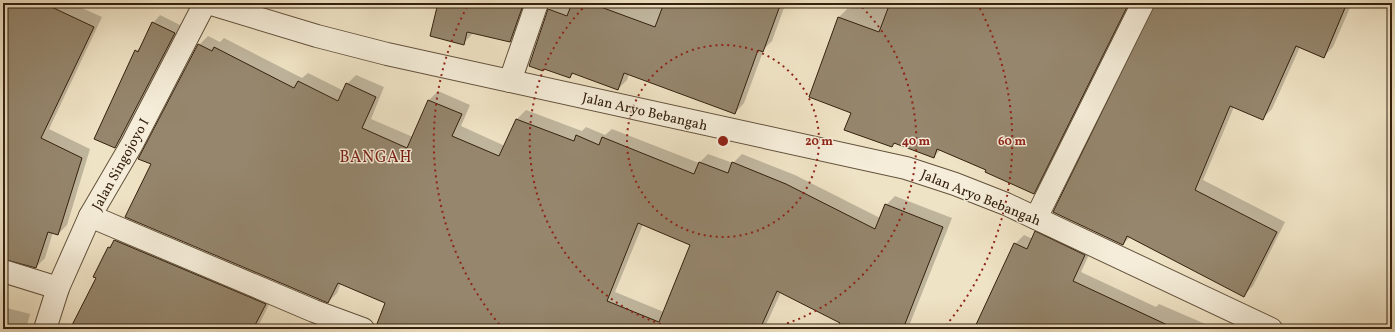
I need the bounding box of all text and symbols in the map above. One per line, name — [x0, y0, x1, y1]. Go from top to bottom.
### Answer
street label: Jalan Aryo Bebangah — [580, 89, 709, 136]
street label: Jalan Singojoyo I — [88, 115, 155, 214]
centre of rings — [716, 134, 730, 148]
text: 20 m — [805, 134, 833, 150]
text: 40 m — [902, 134, 931, 150]
text: 60 m — [998, 134, 1026, 150]
district label: BANGAH — [339, 147, 413, 169]
street label: Jalan Aryo Bebangah — [917, 166, 1043, 231]

